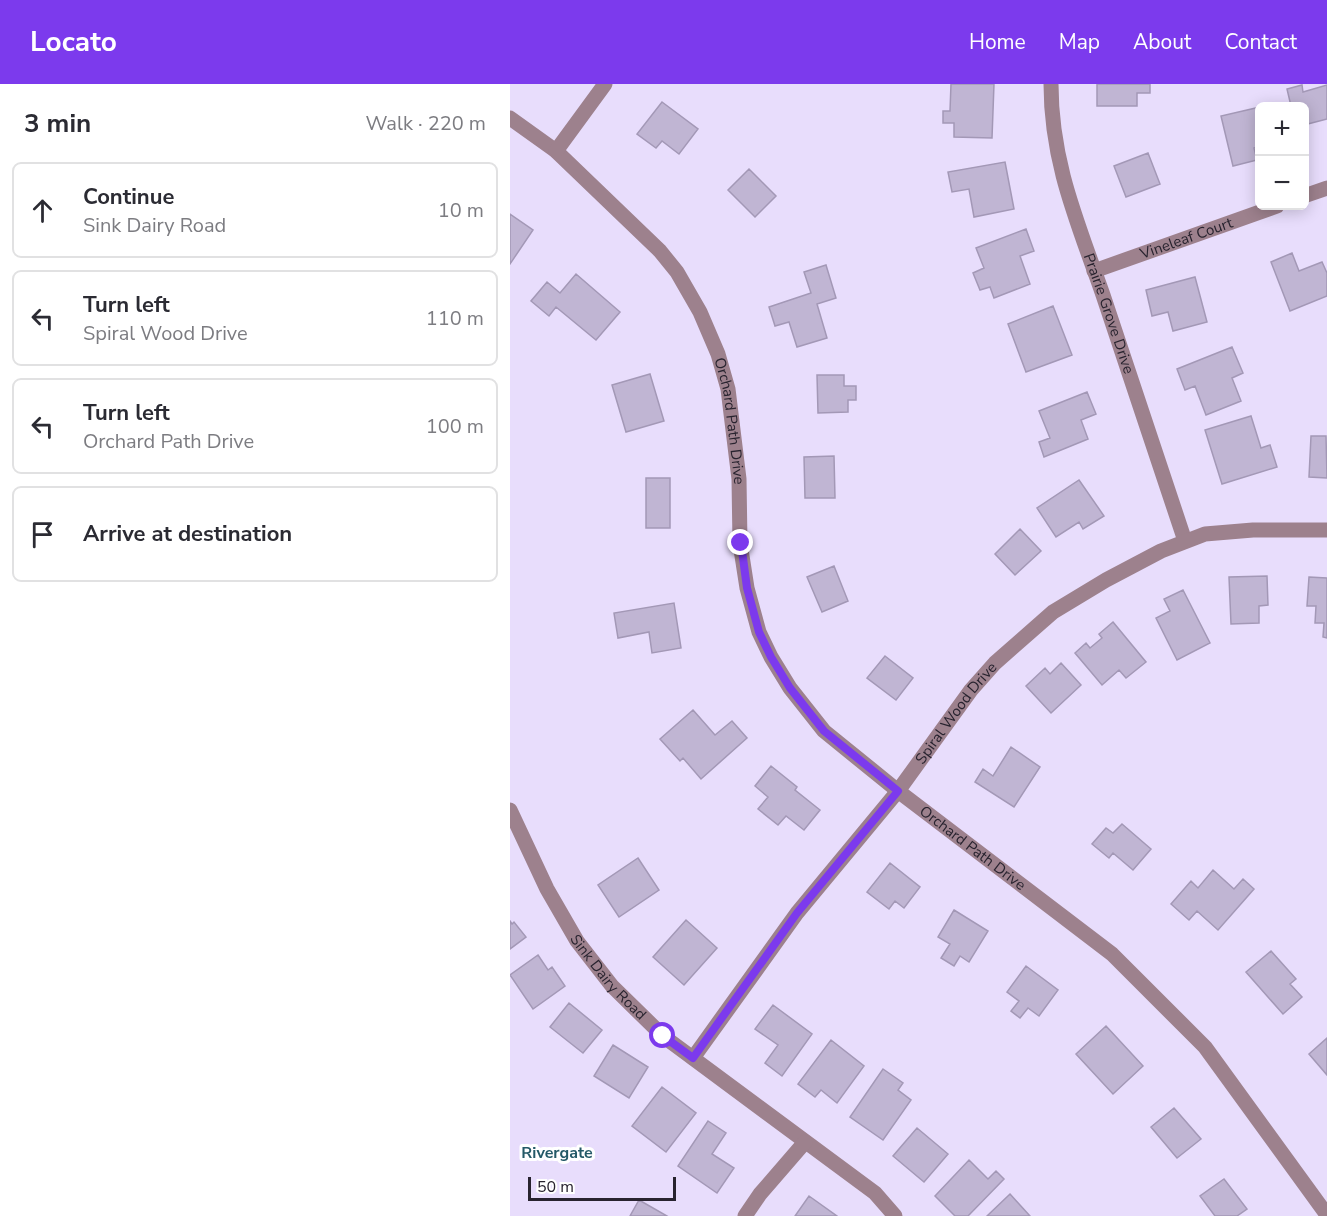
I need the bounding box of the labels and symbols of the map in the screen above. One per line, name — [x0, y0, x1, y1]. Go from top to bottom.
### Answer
street label: Vineleaf Court — [1136, 212, 1236, 264]
street label: Prairie Grove Drive — [1079, 250, 1139, 376]
street label: Orchard Path Drive — [709, 355, 749, 485]
route end — [727, 529, 753, 555]
street label: Spiral Wood Drive — [911, 658, 1001, 768]
street label: Orchard Path Drive — [915, 801, 1030, 895]
street label: Sink Dairy Road — [565, 931, 651, 1024]
route start — [649, 1022, 675, 1048]
district label: Rivergate — [521, 1142, 593, 1164]
scale bar — [528, 1174, 676, 1202]

